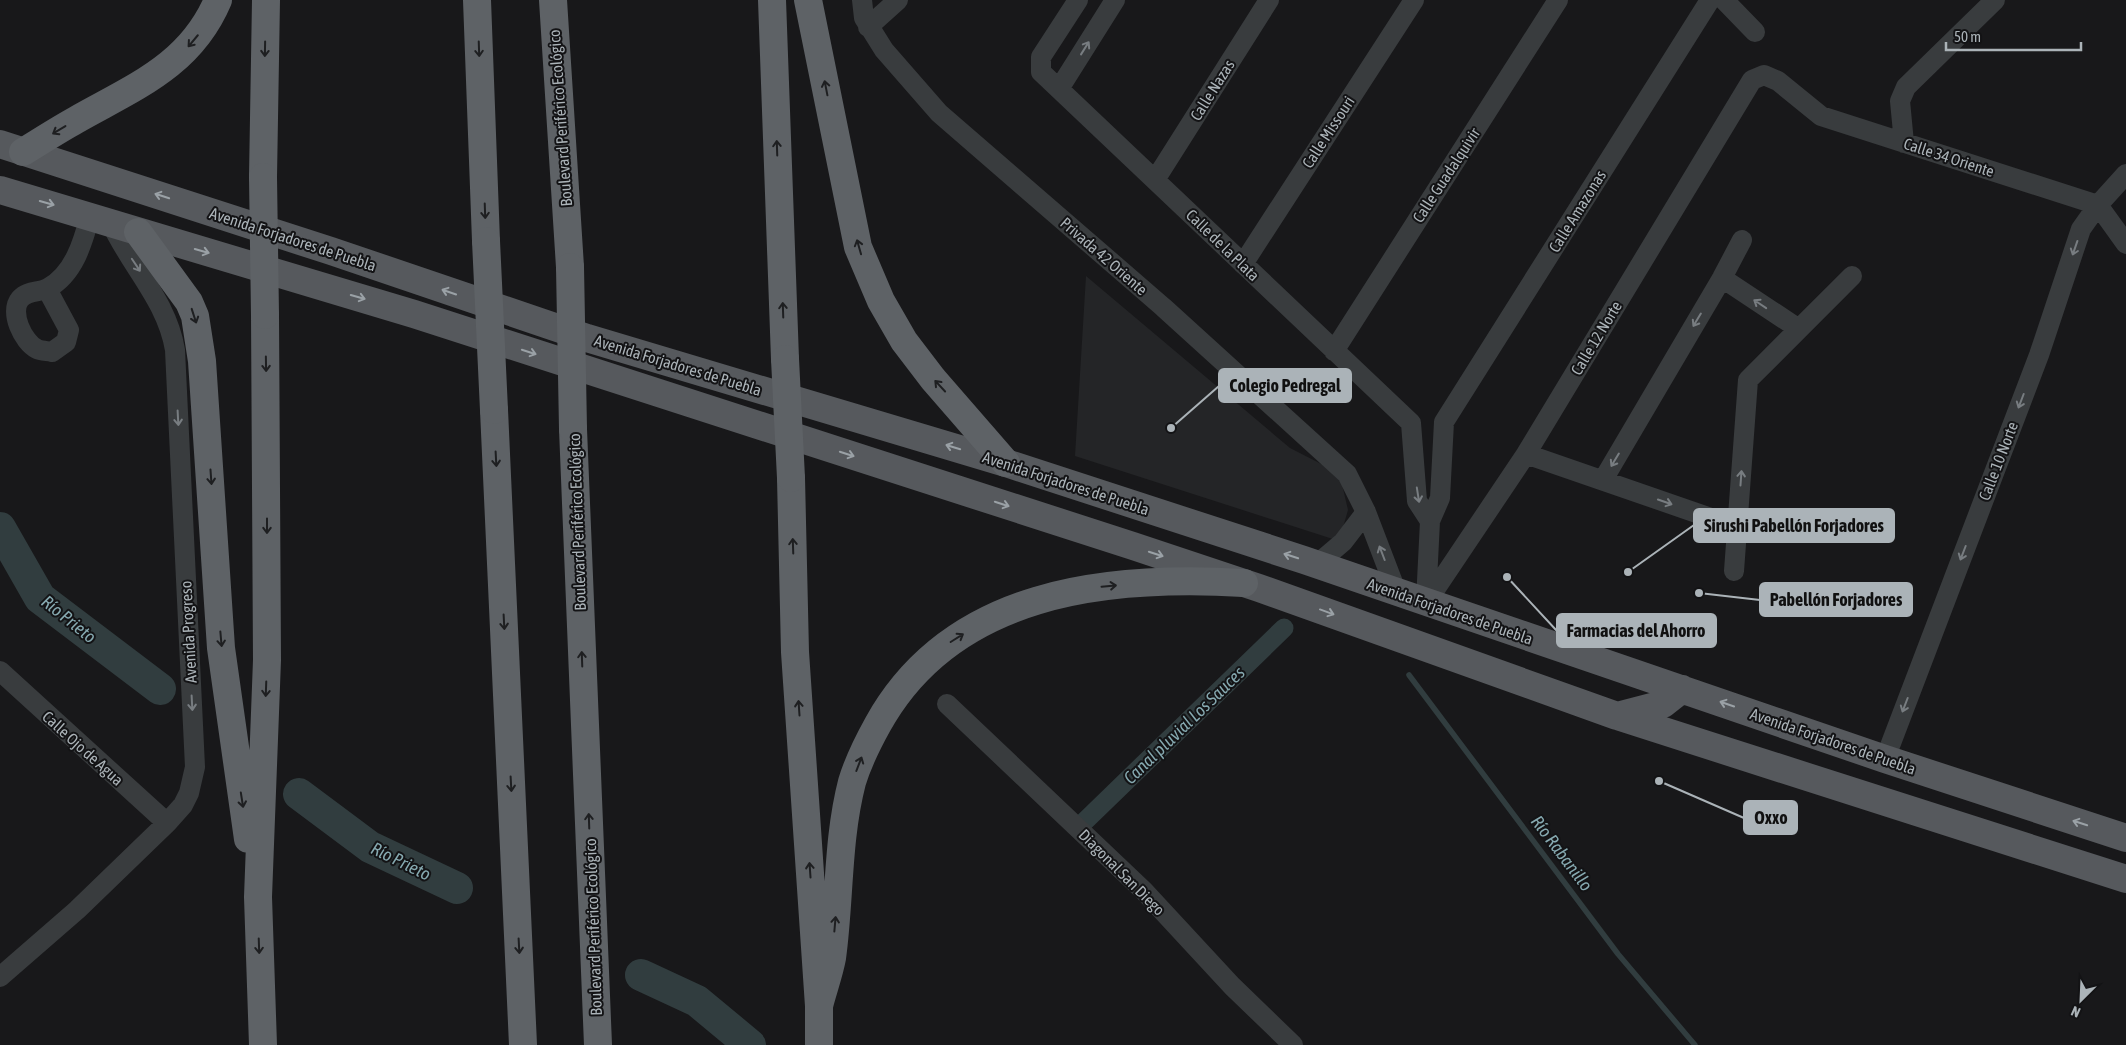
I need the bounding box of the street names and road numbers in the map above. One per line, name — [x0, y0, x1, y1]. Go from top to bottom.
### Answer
street label: Boulevard Periférico Ecológico — [545, 29, 576, 207]
street label: Calle Nazas — [1186, 56, 1238, 124]
street label: Calle Missouri — [1298, 93, 1358, 171]
street label: Calle Guadalquivir — [1409, 124, 1484, 226]
street label: Calle 34 Oriente — [1901, 134, 1997, 180]
street label: Calle Amazonas — [1545, 166, 1610, 255]
street label: Avenida Forjadores de Puebla — [207, 204, 378, 275]
street label: Calle de la Plata — [1183, 206, 1263, 284]
street label: Privada 42 Oriente — [1057, 213, 1151, 299]
street label: Calle 12 Norte — [1567, 298, 1625, 378]
street label: Avenida Forjadores de Puebla — [592, 331, 764, 400]
street label: Calle 10 Norte — [1975, 419, 2021, 503]
street label: Boulevard Periférico Ecológico — [565, 433, 590, 611]
street label: Avenida Forjadores de Puebla — [980, 448, 1151, 519]
street label: Avenida Forjadores de Puebla — [1365, 574, 1535, 649]
street label: Avenida Progreso — [176, 580, 201, 684]
street label: Avenida Forjadores de Puebla — [1748, 704, 1918, 779]
street label: Calle Ojo de Agua — [38, 707, 127, 790]
street label: Diagonal San Diego — [1075, 825, 1169, 919]
street label: Boulevard Periférico Ecológico — [581, 838, 606, 1016]

